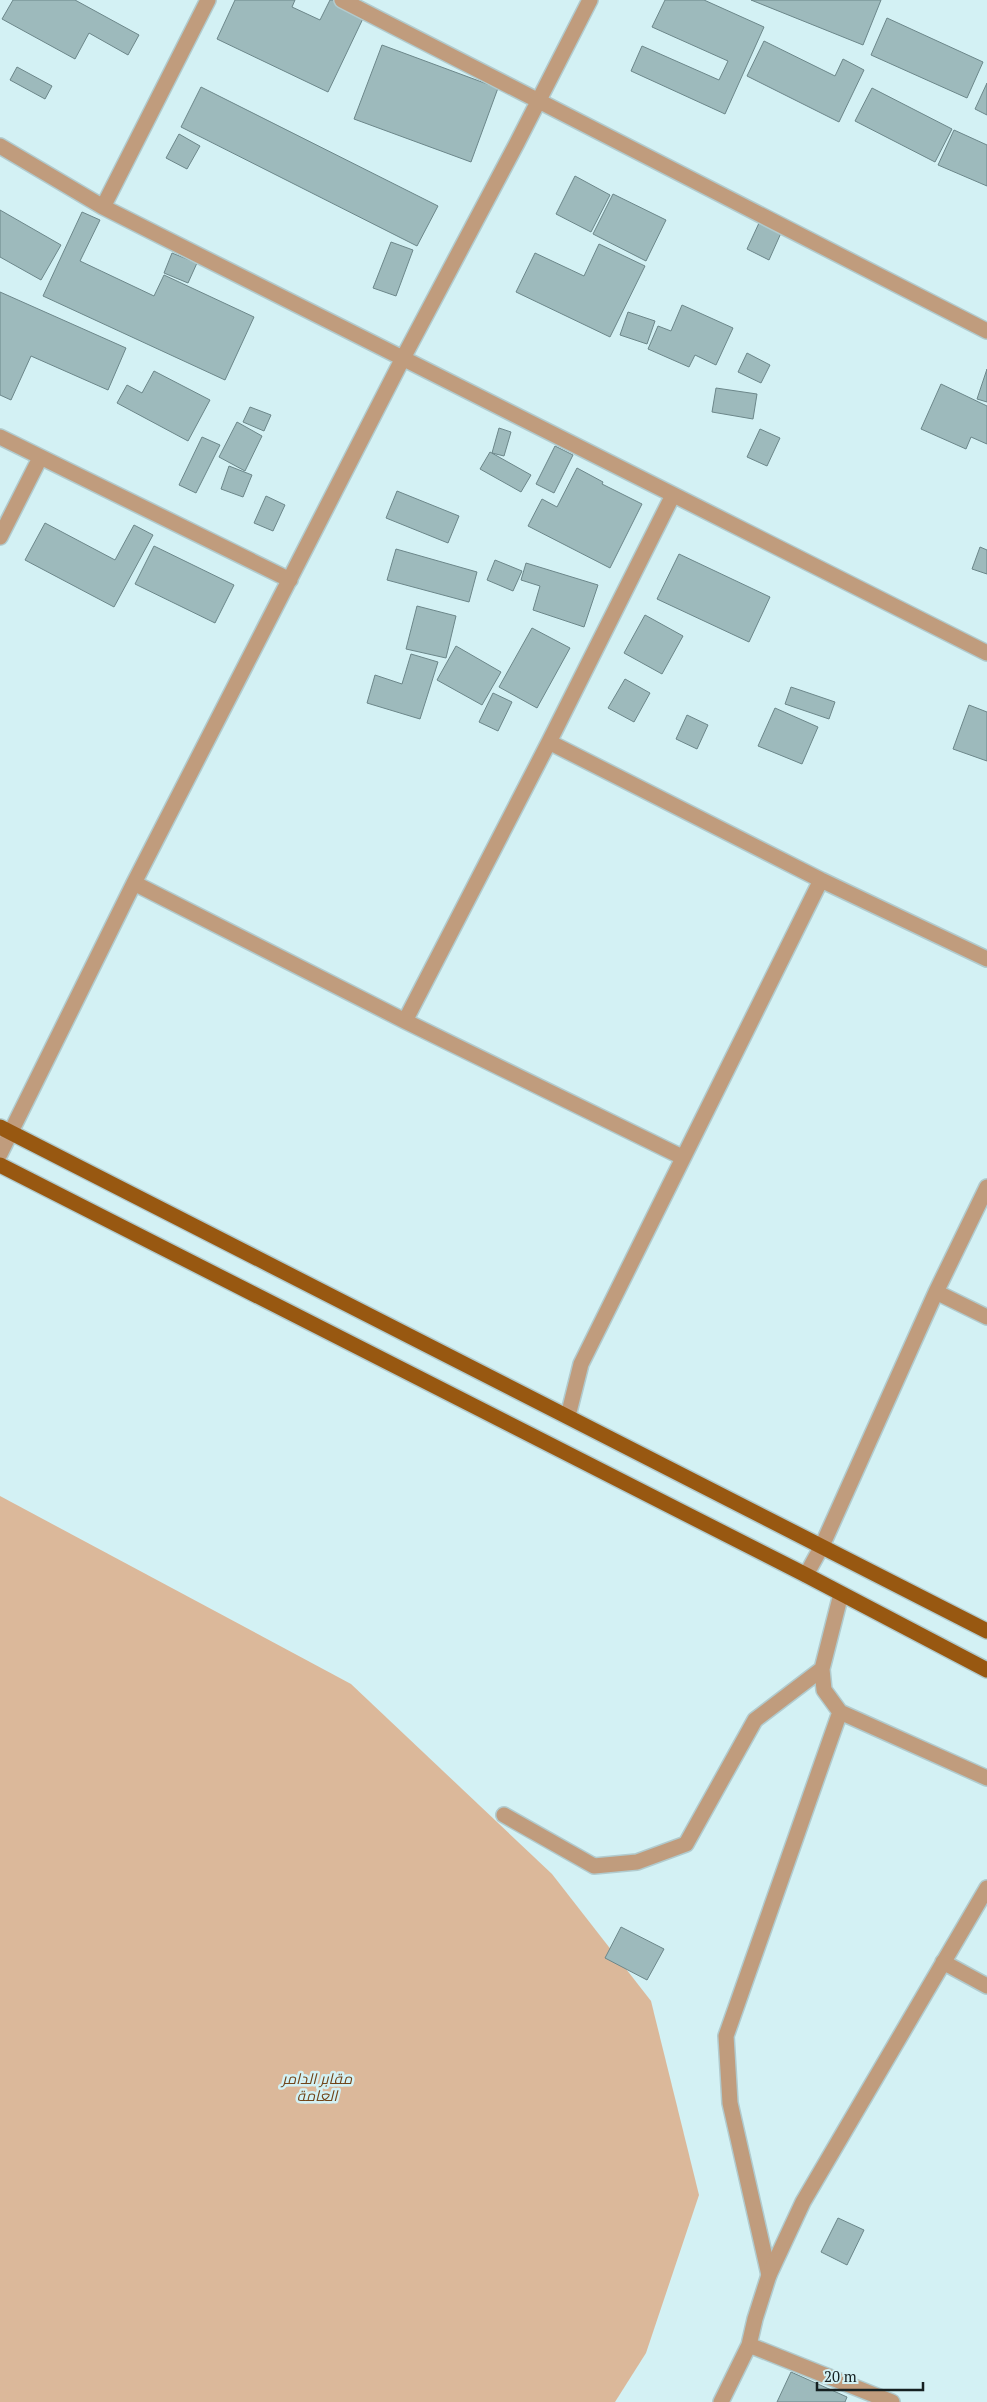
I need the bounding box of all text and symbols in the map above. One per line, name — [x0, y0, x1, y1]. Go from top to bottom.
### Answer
park label: مقابر الدامر العامة — [280, 2068, 352, 2105]
scale bar — [817, 2360, 923, 2392]
text: 20 m — [824, 2366, 857, 2386]

